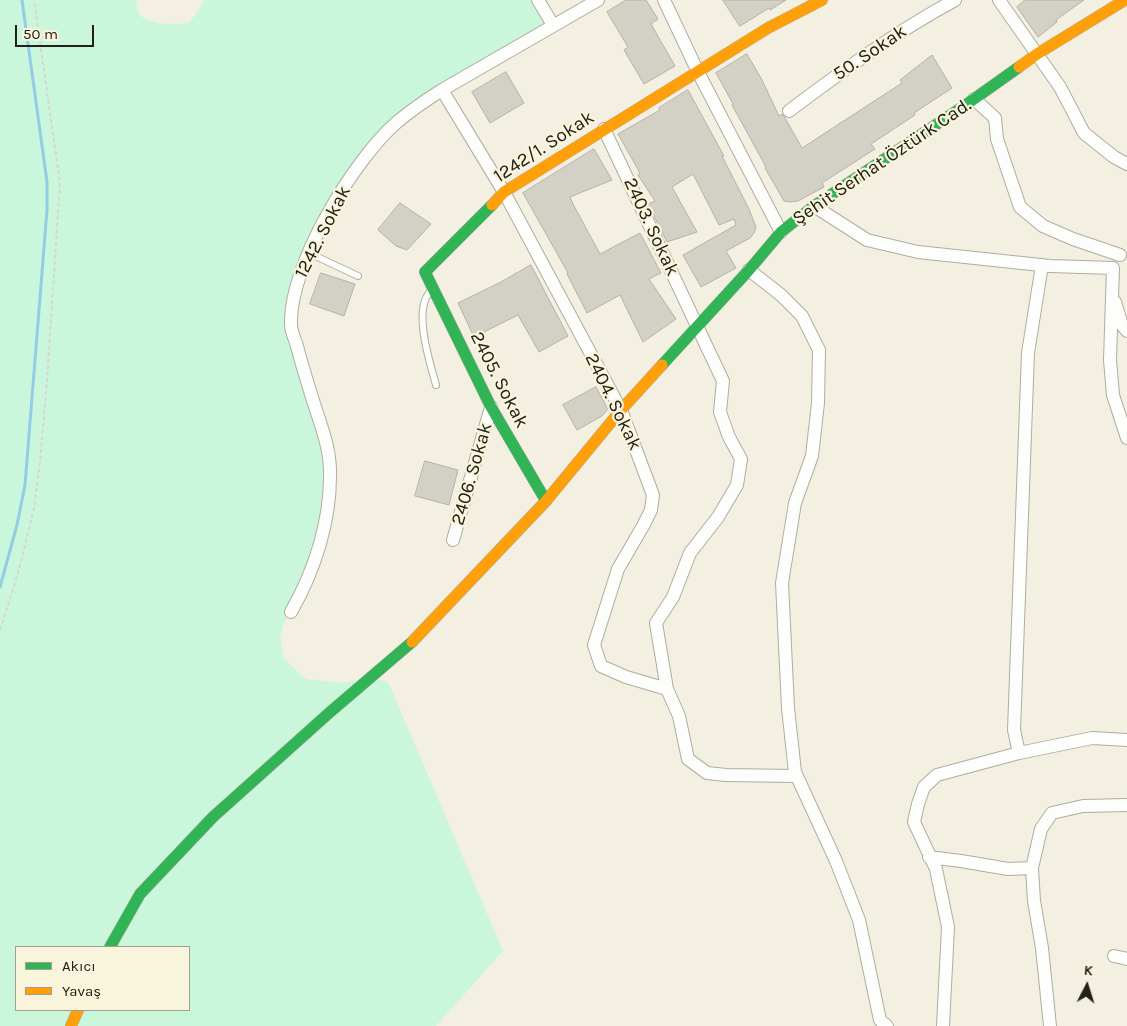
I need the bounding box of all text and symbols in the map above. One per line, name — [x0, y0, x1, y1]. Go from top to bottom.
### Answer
scale bar — [18, 15, 96, 47]
street label: 50. Sokak — [829, 20, 911, 86]
text: 50 m — [23, 25, 58, 43]
street label: Şehit Serhat Öztürk Cad. — [788, 94, 976, 230]
street label: 1242/1. Sokak — [490, 106, 598, 188]
street label: 2403. Sokak — [618, 174, 684, 280]
street label: 1242. Sokak — [290, 182, 356, 282]
street label: 2405. Sokak — [465, 328, 533, 432]
street label: 2404. Sokak — [580, 350, 646, 454]
street label: 2406. Sokak — [447, 420, 497, 528]
legend — [15, 946, 190, 1011]
text: Akıcı — [62, 957, 96, 975]
north arrow — [1062, 961, 1112, 1011]
text: K — [1083, 962, 1094, 979]
text: Yavaş — [62, 982, 101, 1000]

